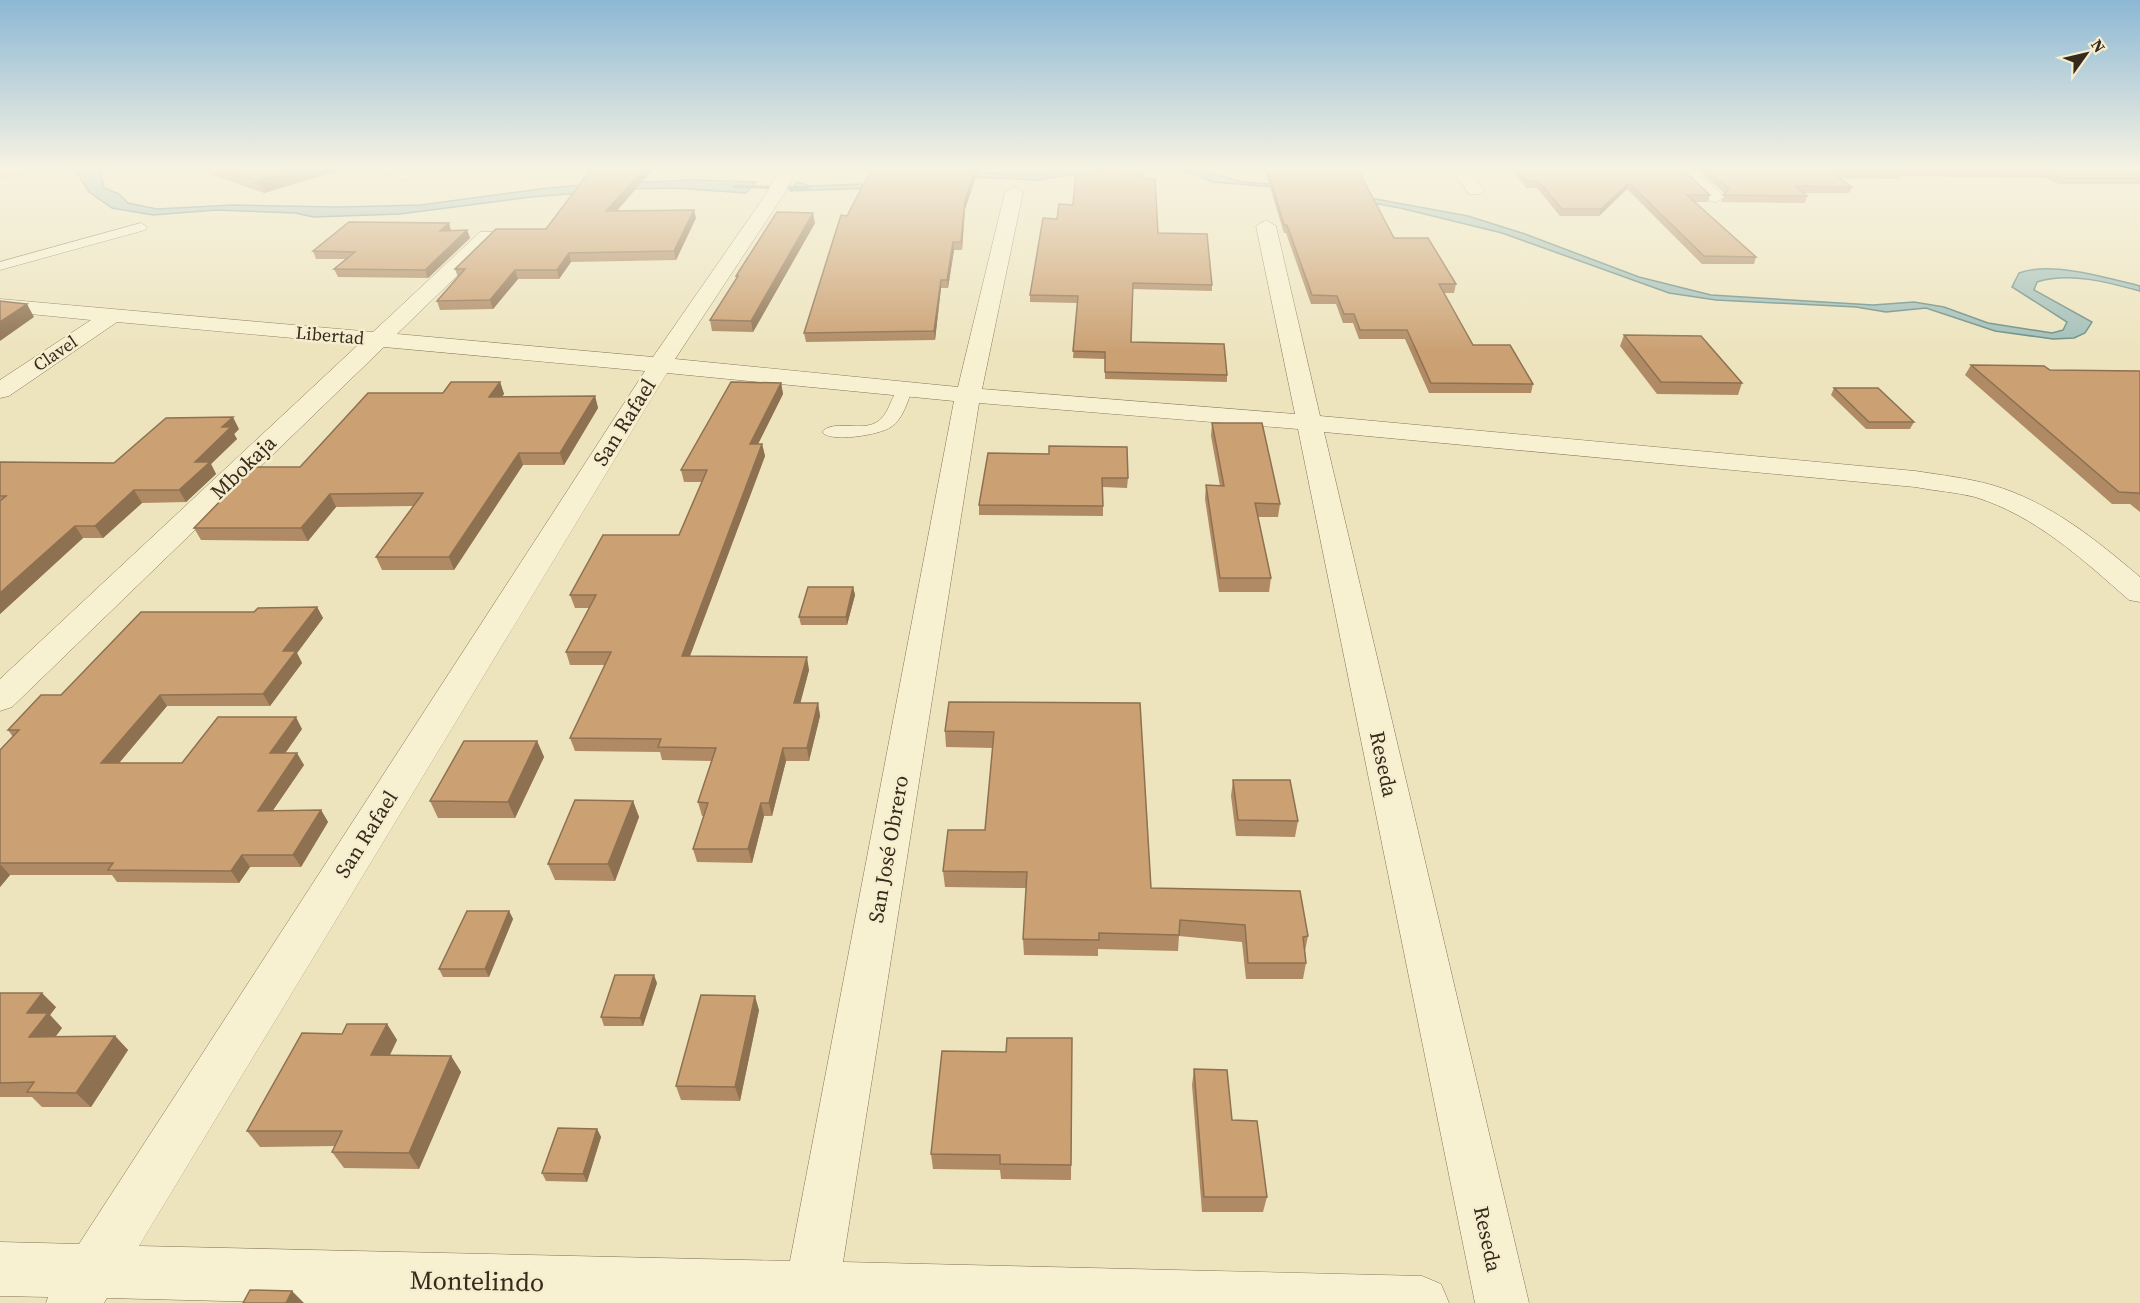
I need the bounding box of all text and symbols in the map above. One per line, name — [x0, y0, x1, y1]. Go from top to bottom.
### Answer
north arrow — [2056, 24, 2116, 84]
text: N — [2086, 35, 2111, 57]
street label: Libertad — [295, 320, 365, 350]
street label: Clavel — [28, 329, 82, 377]
street label: San Rafael — [586, 373, 662, 471]
street label: Mbokaja — [204, 428, 282, 506]
street label: Reseda — [1363, 729, 1405, 800]
street label: San José Obrero — [861, 773, 915, 925]
street label: San Rafael — [328, 785, 404, 883]
street label: Reseda — [1467, 1204, 1509, 1275]
street label: Montelindo — [409, 1262, 545, 1300]

